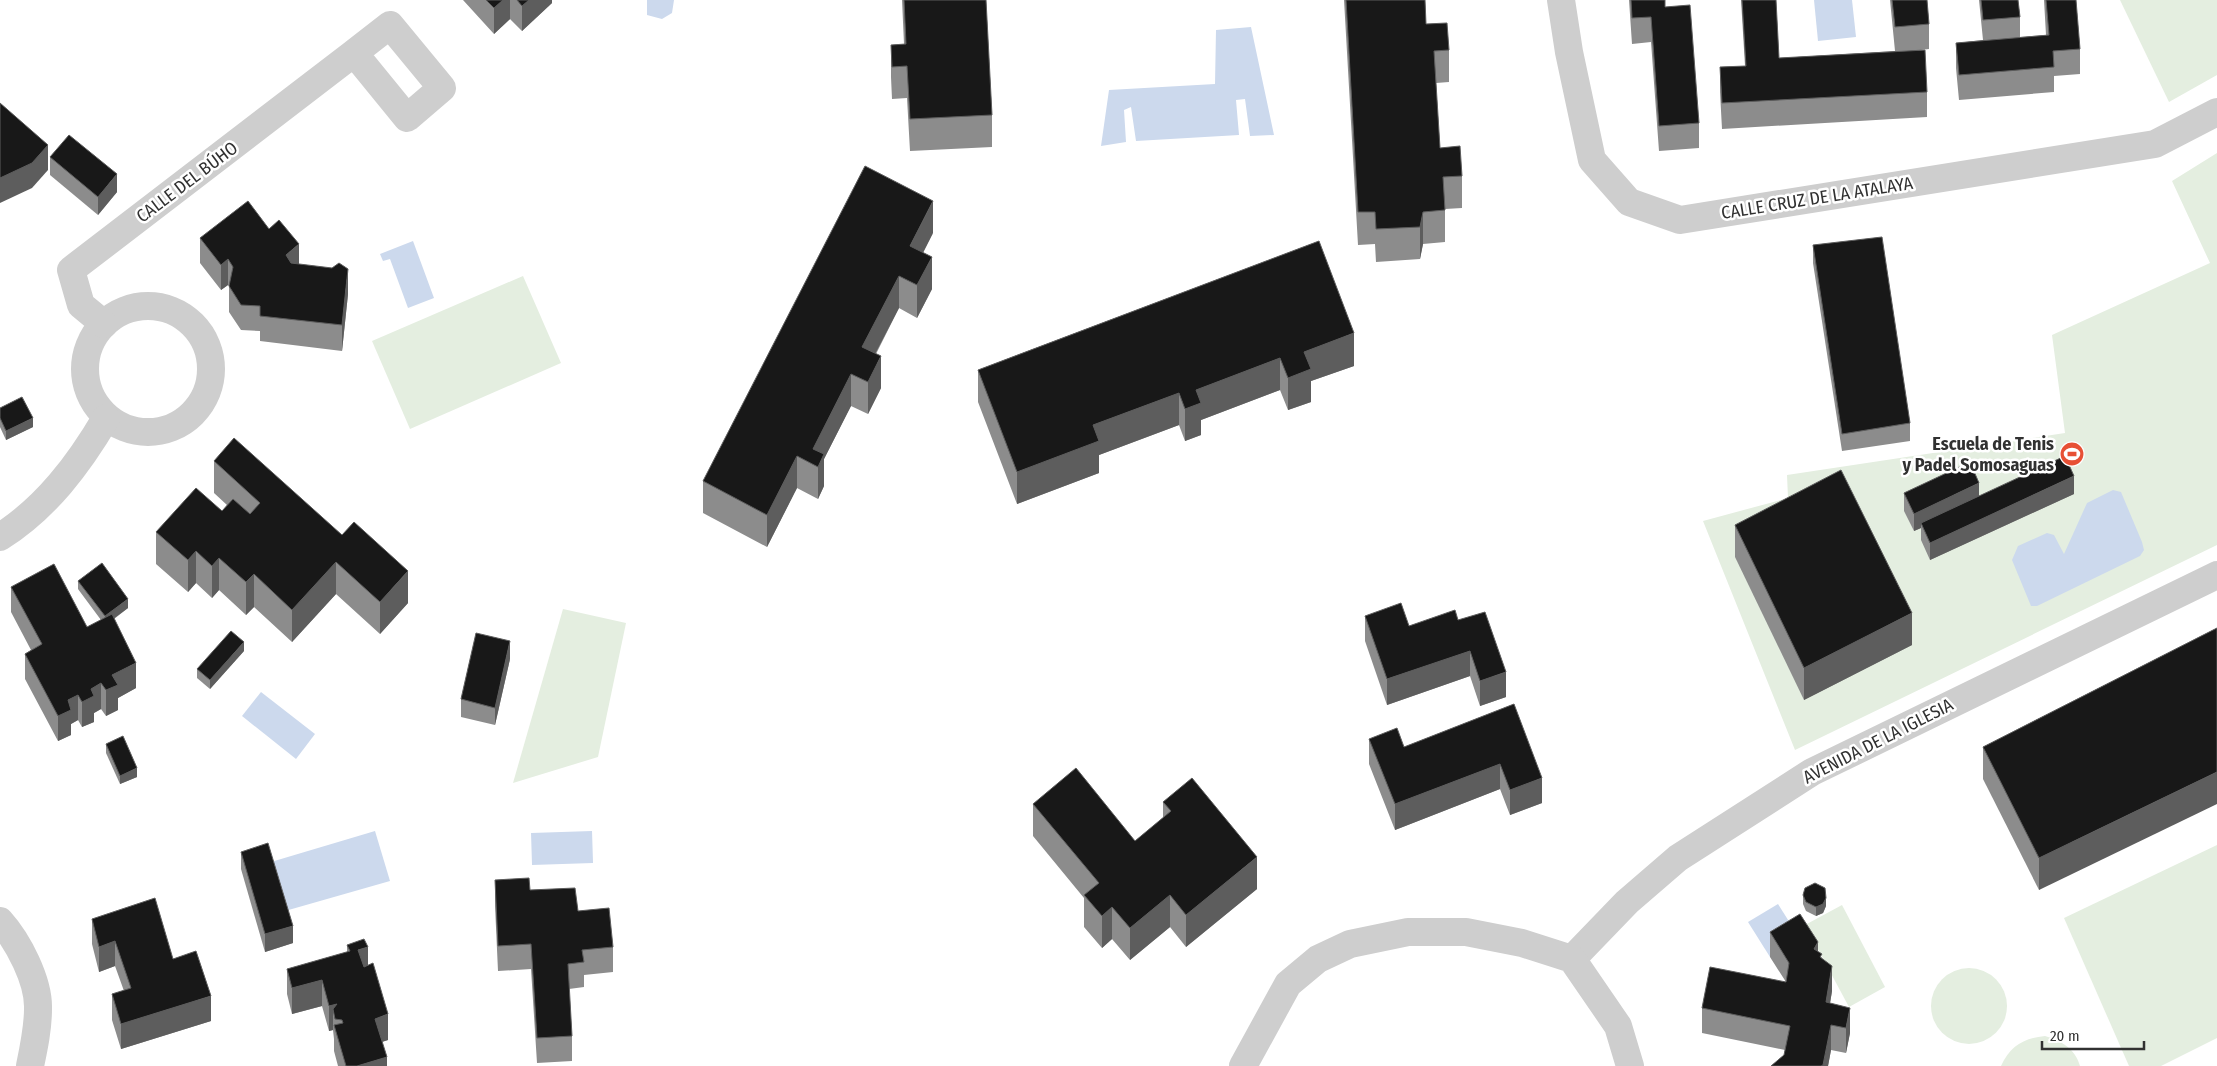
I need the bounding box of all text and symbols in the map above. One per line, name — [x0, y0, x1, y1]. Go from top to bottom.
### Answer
street label: CALLE DEL BÚHO — [131, 136, 242, 227]
street label: CALLE CRUZ DE LA ATALAYA — [1720, 172, 1915, 224]
place label: Escuela de Tenis y Padel Somosaguas — [1901, 433, 2054, 476]
sports icon: Escuela de Tenis y Padel Somosaguas — [2059, 441, 2085, 467]
street label: AVENIDA DE LA IGLESIA — [1799, 693, 1957, 788]
scale bar — [2042, 1018, 2144, 1050]
text: 20 m — [2050, 1027, 2080, 1045]

